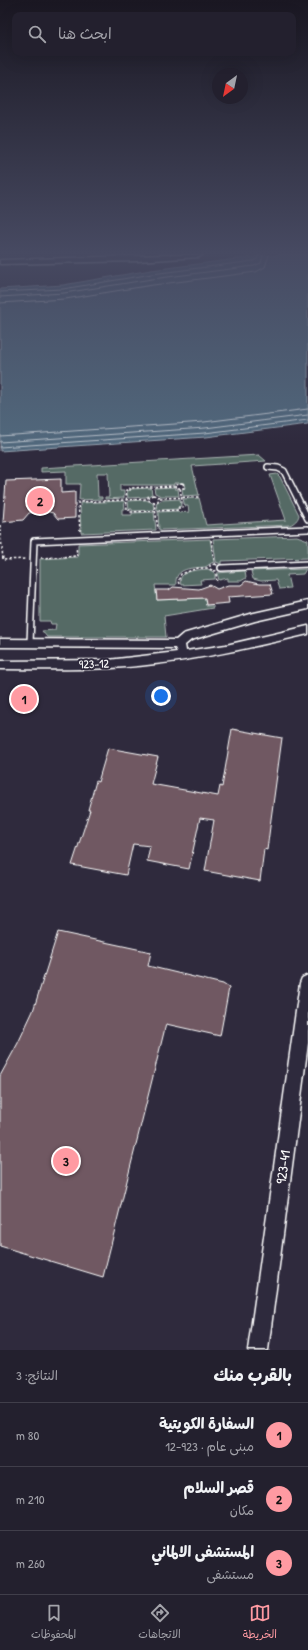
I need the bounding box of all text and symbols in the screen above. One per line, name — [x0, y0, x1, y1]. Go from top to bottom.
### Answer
search box — [12, 12, 296, 56]
icon: search — [26, 23, 48, 45]
text: ابحث هنا — [58, 23, 112, 44]
north arrow — [212, 68, 248, 104]
pin: 2 — [27, 486, 53, 516]
street label: 923-12 — [79, 654, 110, 673]
pin: 1 — [11, 684, 37, 714]
your location — [151, 686, 171, 706]
pin: 3 — [53, 1146, 79, 1176]
street label: 923-41 — [271, 1149, 294, 1185]
text: بالقرب منك — [214, 1363, 292, 1386]
text: النتائج: 3 — [16, 1366, 58, 1384]
text: السفارة الكويتية — [159, 1413, 254, 1434]
text: 80 m — [16, 1426, 39, 1444]
text: 1 — [277, 1426, 281, 1444]
text: مبنى عام · 923-12 — [165, 1437, 254, 1455]
text: قصر السلام — [184, 1477, 254, 1498]
text: 210 m — [16, 1490, 44, 1508]
text: 2 — [276, 1490, 282, 1508]
text: مكان — [230, 1501, 254, 1519]
text: المستشفى الالماني — [151, 1541, 254, 1562]
text: 260 m — [16, 1554, 45, 1572]
text: 3 — [276, 1554, 282, 1572]
text: مستشفى — [206, 1565, 254, 1583]
tab: المحفوظات — [31, 1602, 76, 1644]
tab: الاتجاهات — [138, 1602, 181, 1644]
tab: الخريطة — [243, 1602, 277, 1644]

